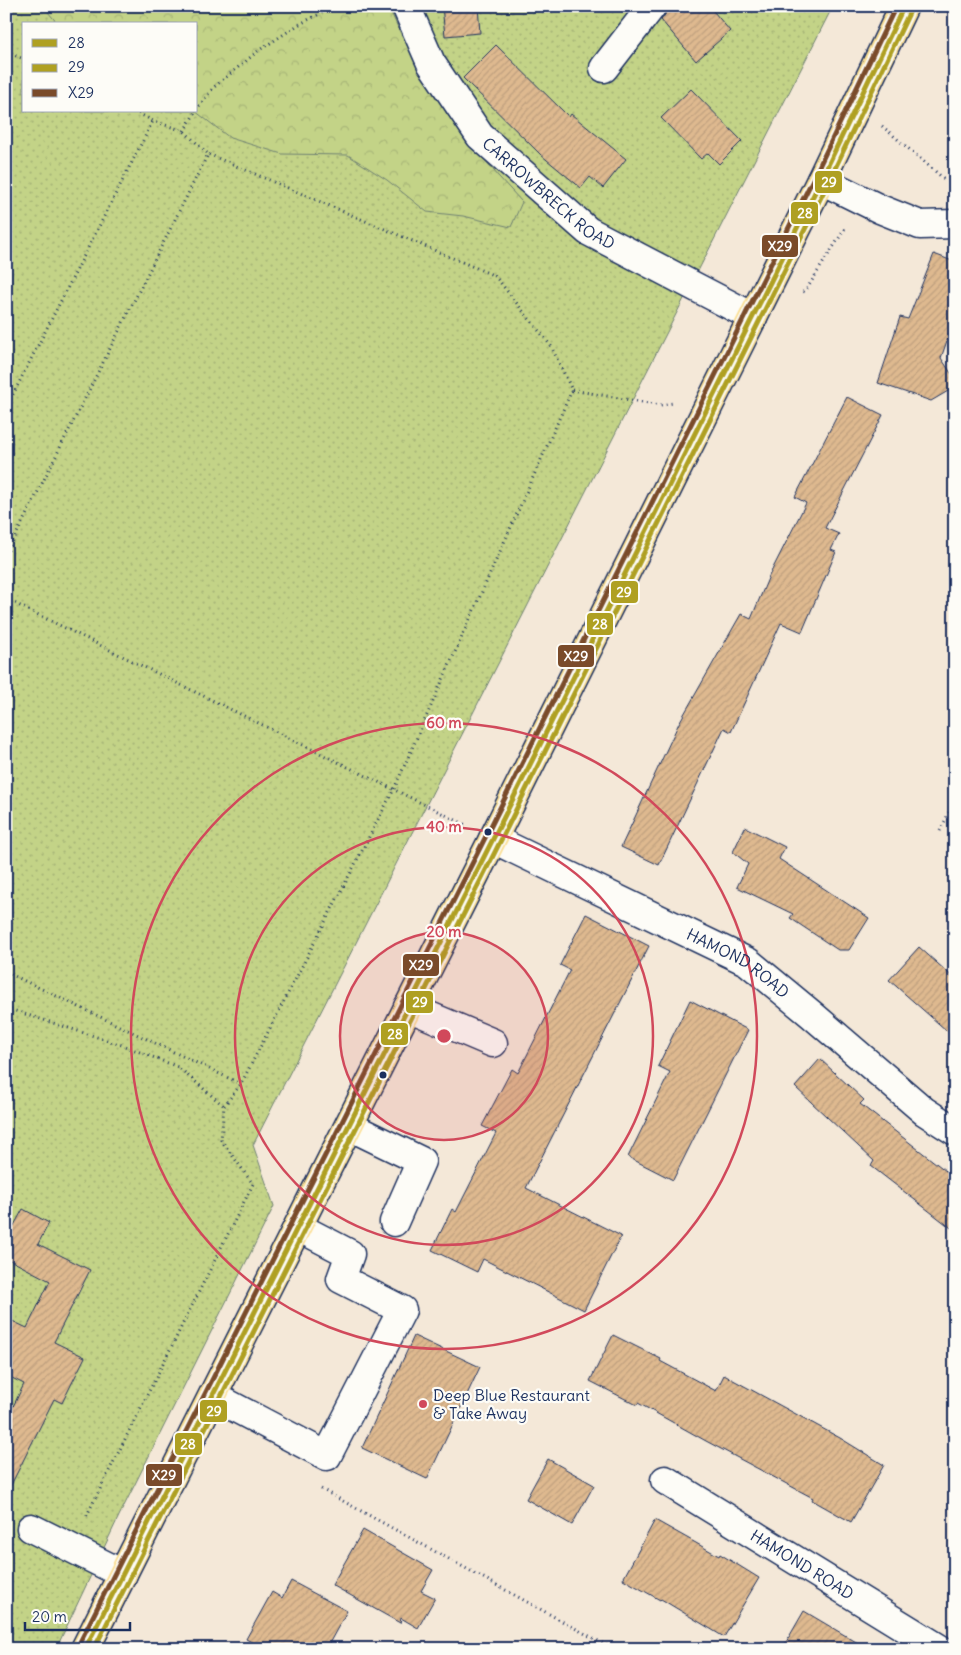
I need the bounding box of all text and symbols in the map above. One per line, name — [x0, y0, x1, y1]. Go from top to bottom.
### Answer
legend — [22, 22, 198, 112]
text: 28 — [68, 33, 85, 52]
text: 29 — [68, 57, 85, 76]
text: X29 — [68, 83, 94, 102]
street label: CARROWBRECK ROAD — [478, 133, 618, 253]
line badge: 29 — [814, 170, 843, 194]
text: 29 — [821, 173, 837, 191]
line badge: 28 — [790, 201, 819, 225]
text: 28 — [797, 204, 813, 222]
line badge: X29 — [761, 234, 799, 258]
text: X29 — [768, 237, 792, 255]
line badge: 29 — [610, 580, 639, 604]
text: 29 — [616, 583, 632, 601]
line badge: 28 — [586, 612, 614, 636]
text: 28 — [592, 615, 608, 633]
line badge: X29 — [557, 644, 595, 668]
text: X29 — [564, 647, 588, 665]
text: 60 m — [426, 713, 462, 732]
text: 40 m — [426, 817, 462, 836]
unlabelled marker — [483, 827, 493, 837]
text: 20 m — [427, 922, 461, 941]
street label: HAMOND ROAD — [683, 924, 793, 1002]
line badge: X29 — [402, 953, 440, 977]
text: X29 — [409, 956, 433, 974]
line badge: 29 — [405, 990, 434, 1014]
text: 29 — [412, 993, 428, 1011]
line badge: 28 — [380, 1022, 409, 1046]
text: 28 — [387, 1025, 403, 1043]
centre of rings — [435, 1027, 453, 1045]
unlabelled marker — [378, 1070, 388, 1080]
place label: Deep Blue Restaurant & Take Away — [433, 1385, 590, 1423]
marker: Deep Blue Restaurant & Take Away — [417, 1398, 429, 1410]
line badge: 29 — [199, 1399, 228, 1423]
text: 29 — [206, 1402, 222, 1420]
line badge: 28 — [174, 1432, 203, 1456]
text: 28 — [180, 1435, 196, 1453]
line badge: X29 — [145, 1463, 183, 1487]
text: X29 — [152, 1466, 176, 1484]
street label: HAMOND ROAD — [747, 1525, 857, 1604]
scale bar — [25, 1600, 130, 1632]
text: 20 m — [32, 1607, 67, 1626]

